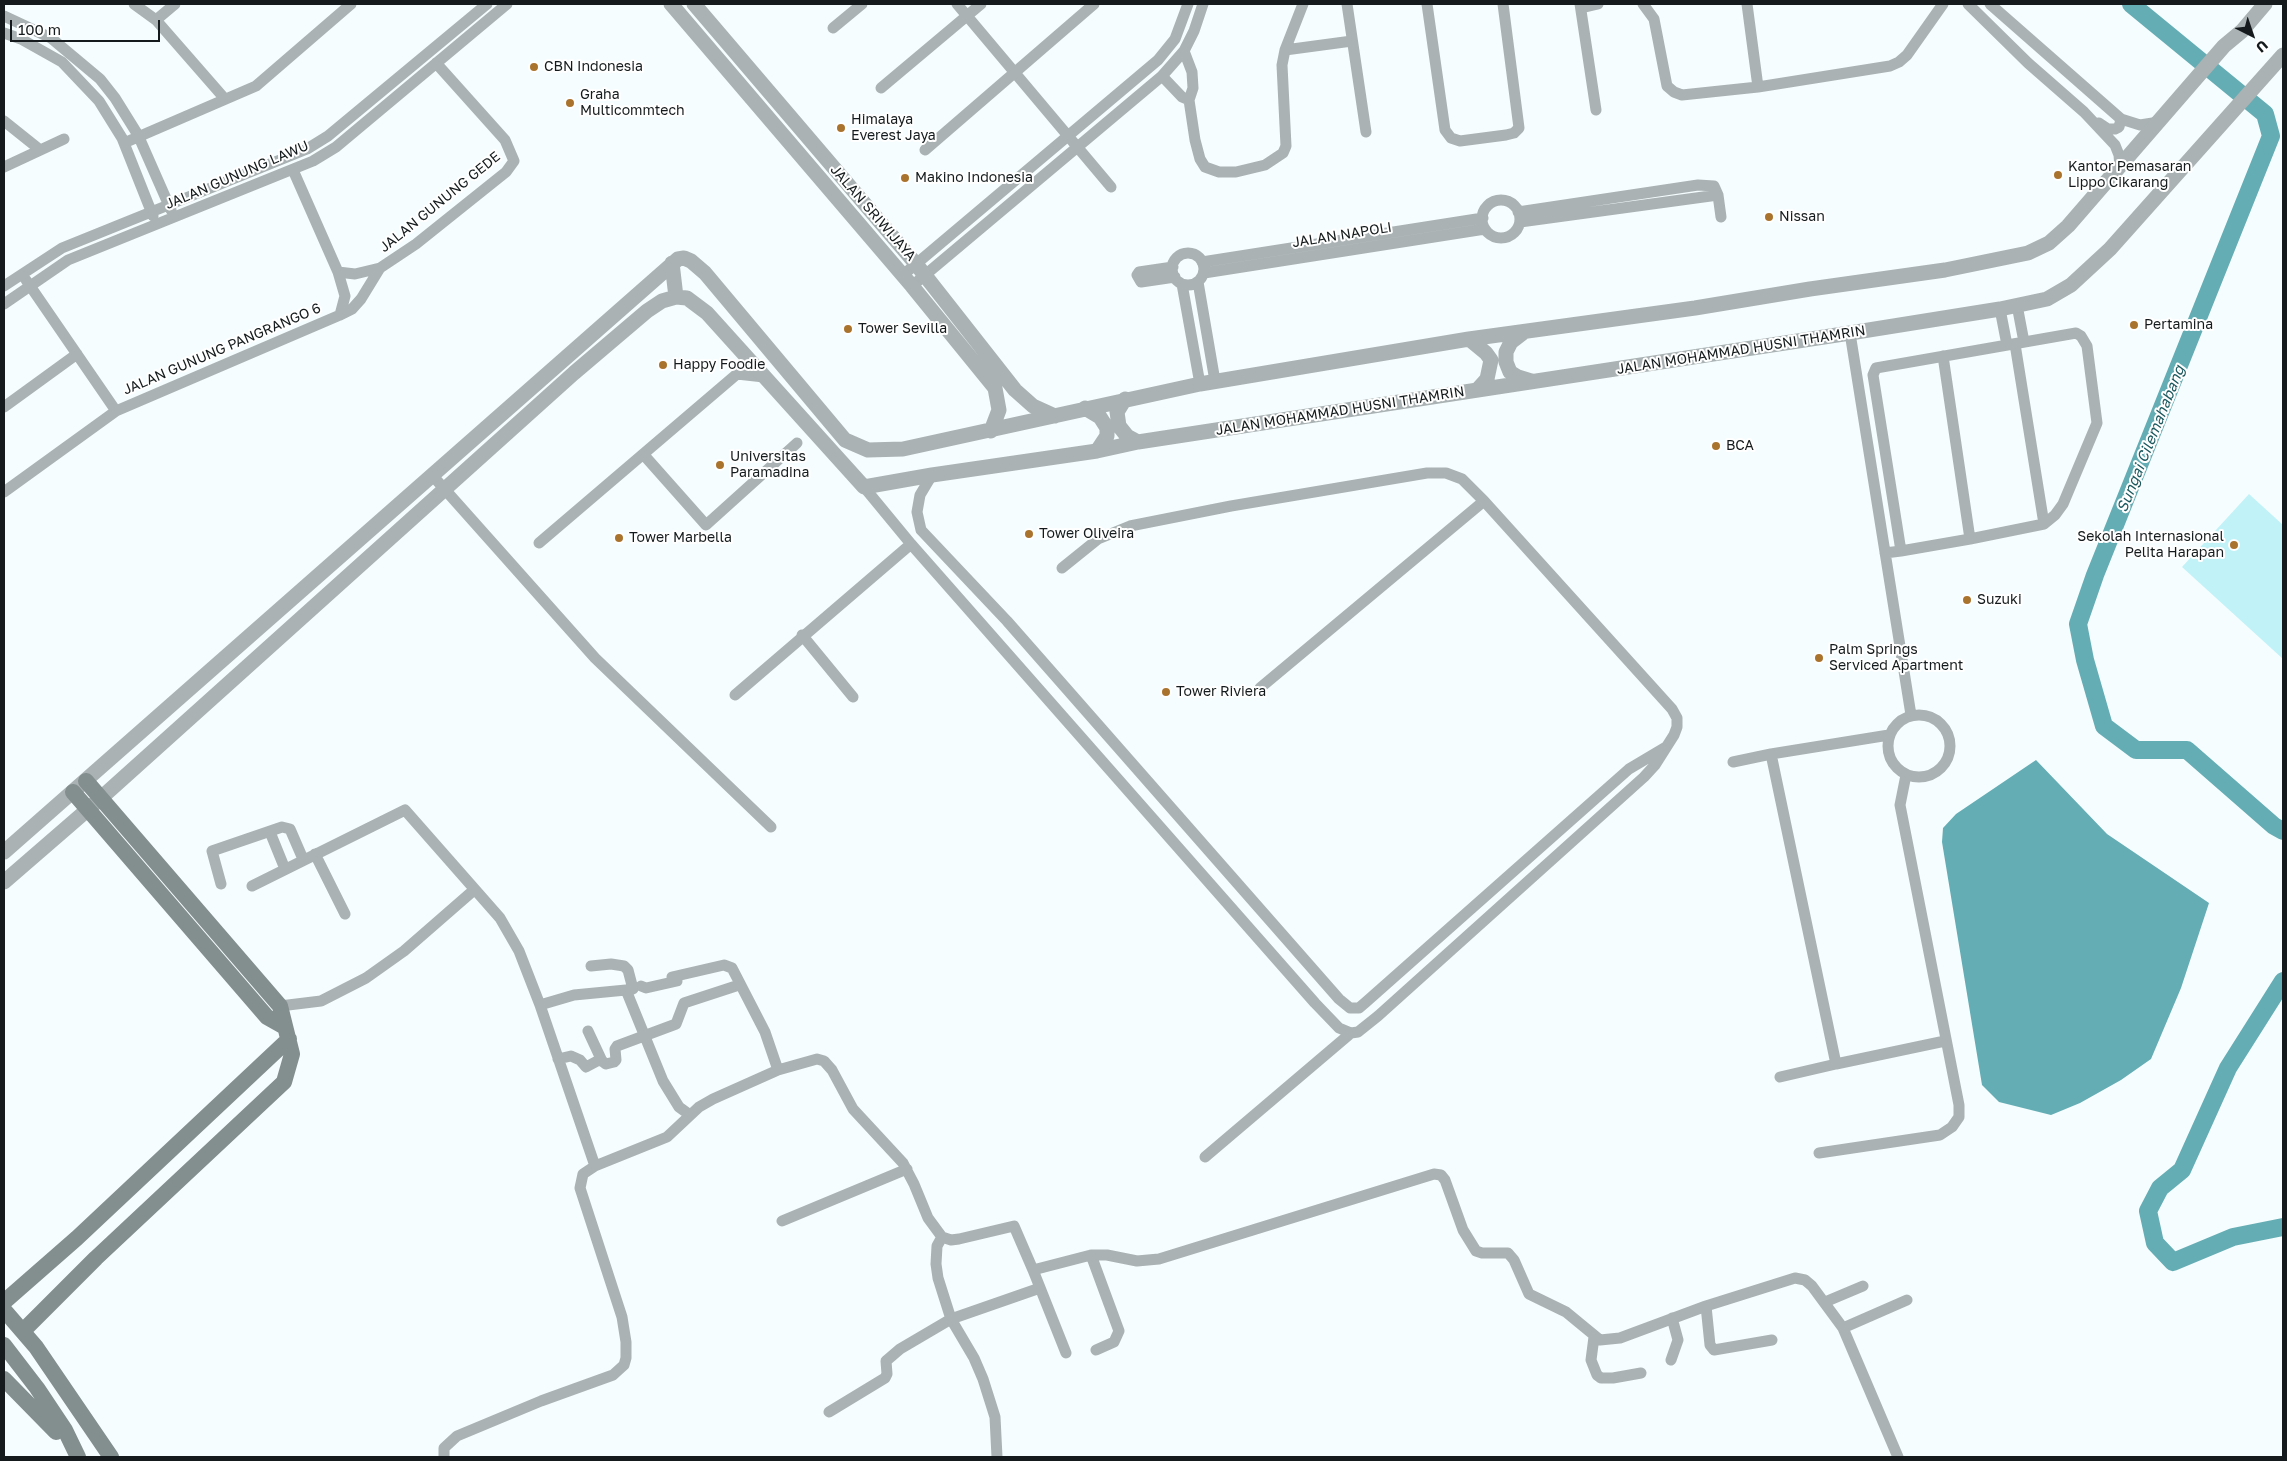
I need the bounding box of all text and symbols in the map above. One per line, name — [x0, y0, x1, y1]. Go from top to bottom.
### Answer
scale bar — [12, 10, 162, 42]
north arrow — [2227, 10, 2277, 60]
text: 100 m — [18, 20, 61, 38]
text: U — [2253, 37, 2272, 56]
place label: CBN Indonesia — [544, 59, 643, 75]
marker: CBN Indonesia — [528, 61, 540, 73]
place label: Graha Multicommtech — [580, 87, 685, 120]
marker: Graha Multicommtech — [564, 97, 576, 109]
place label: Himalaya Everest Jaya — [851, 112, 936, 144]
marker: Himalaya Everest Jaya — [835, 122, 847, 134]
street label: JALAN GUNUNG LAWU — [163, 137, 311, 213]
street label: JALAN GUNUNG GEDE — [376, 148, 504, 256]
place label: Kantor Pemasaran Lippo Cikarang — [2068, 159, 2191, 192]
street label: JALAN SRIWIJAYA — [827, 162, 919, 264]
marker: Kantor Pemasaran Lippo Cikarang — [2052, 169, 2064, 181]
place label: Makino Indonesia — [915, 170, 1033, 186]
marker: Makino Indonesia — [899, 172, 911, 184]
place label: Nissan — [1779, 209, 1825, 225]
marker: Nissan — [1763, 211, 1775, 223]
street label: JALAN NAPOLI — [1291, 219, 1393, 251]
street label: JALAN GUNUNG PANGRANGO 6 — [121, 300, 323, 398]
place label: Pertamina — [2144, 317, 2213, 333]
marker: Pertamina — [2128, 319, 2140, 331]
place label: Tower Sevilla — [858, 321, 947, 337]
street label: JALAN MOHAMMAD HUSNI THAMRIN — [1615, 322, 1867, 378]
marker: Tower Sevilla — [842, 323, 854, 335]
place label: Happy Foodie — [673, 357, 765, 373]
marker: Happy Foodie — [657, 359, 669, 371]
water label: Sungai Cilemahabang — [2113, 363, 2189, 515]
street label: JALAN MOHAMMAD HUSNI THAMRIN — [1214, 383, 1466, 439]
place label: BCA — [1726, 438, 1754, 454]
marker: BCA — [1710, 440, 1722, 452]
place label: Universitas Paramadina — [730, 449, 809, 482]
marker: Universitas Paramadina — [714, 459, 726, 471]
place label: Tower Oliveira — [1039, 526, 1134, 542]
marker: Tower Oliveira — [1023, 528, 1035, 540]
place label: Sekolah Internasional Pelita Harapan — [2077, 529, 2224, 562]
place label: Tower Marbella — [629, 530, 732, 546]
marker: Tower Marbella — [613, 532, 625, 544]
marker: Sekolah Internasional Pelita Harapan — [2228, 539, 2240, 551]
place label: Suzuki — [1977, 592, 2022, 608]
marker: Suzuki — [1961, 594, 1973, 606]
place label: Palm Springs Serviced Apartment — [1829, 642, 1963, 674]
marker: Palm Springs Serviced Apartment — [1813, 652, 1825, 664]
place label: Tower Riviera — [1176, 684, 1266, 700]
marker: Tower Riviera — [1160, 686, 1172, 698]

